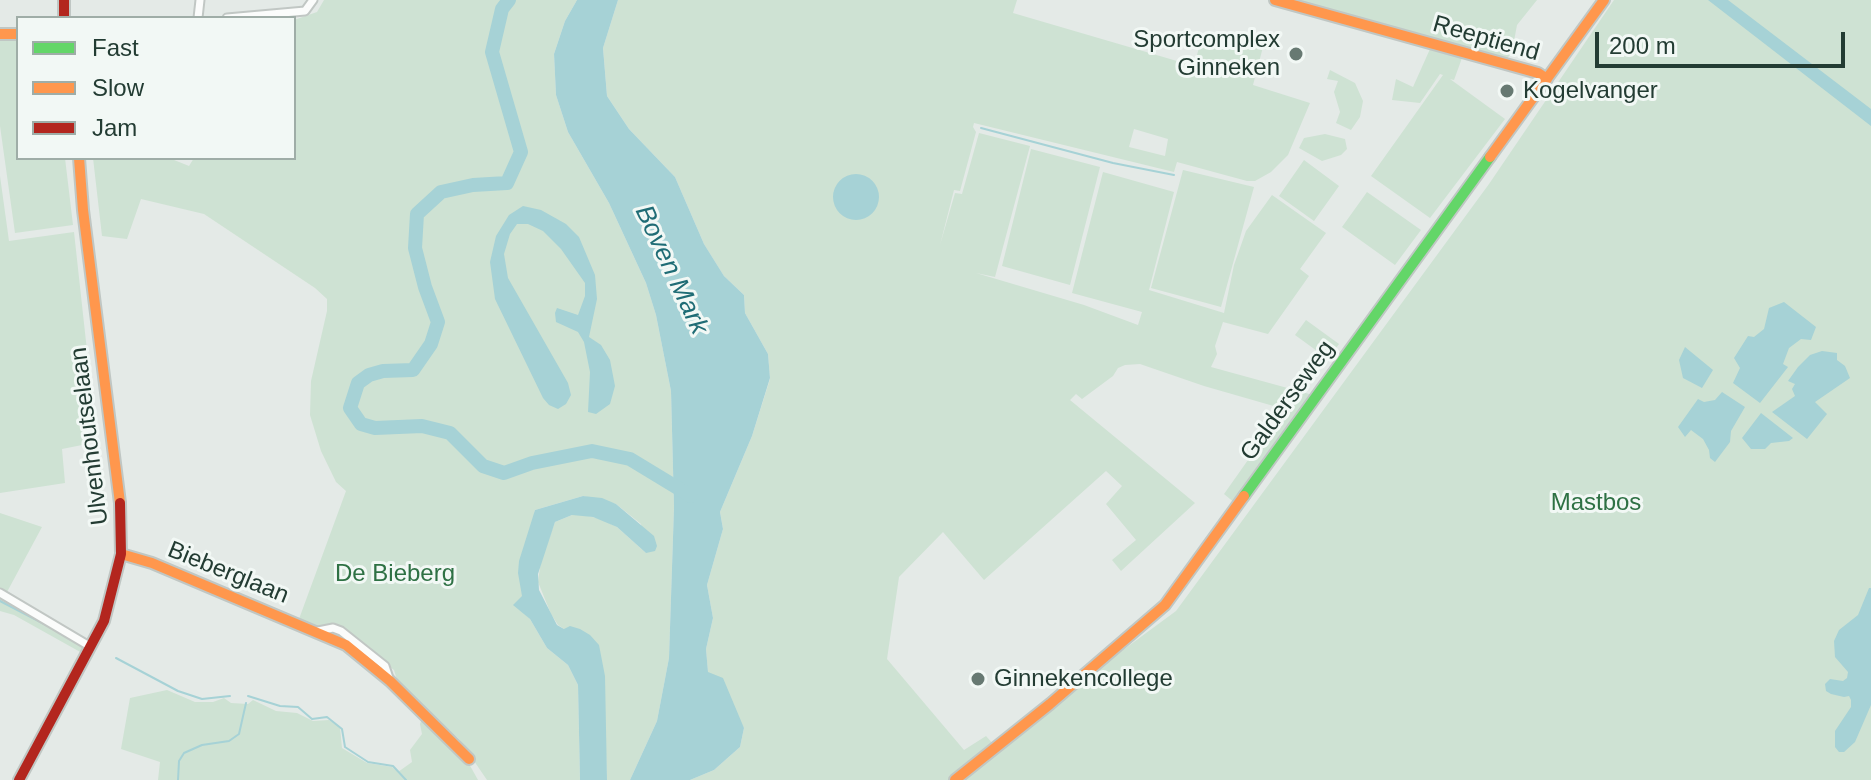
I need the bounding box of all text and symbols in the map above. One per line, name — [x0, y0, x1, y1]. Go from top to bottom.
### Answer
street label: Reeptiend — [1429, 10, 1543, 68]
legend — [16, 16, 296, 160]
scale bar — [1599, 16, 1849, 66]
place label: Sportcomplex Ginneken — [1133, 26, 1280, 82]
text: 200 m — [1609, 32, 1676, 59]
text: Fast — [92, 34, 139, 61]
marker: Sportcomplex Ginneken — [1287, 45, 1305, 63]
text: Slow — [92, 74, 144, 101]
place label: Kogelvanger — [1523, 77, 1658, 105]
marker: Kogelvanger — [1498, 82, 1516, 100]
text: Jam — [92, 114, 137, 141]
water label: Boven Mark — [628, 201, 714, 339]
street label: Galderseweg — [1235, 335, 1341, 467]
street label: Ulvenhoutselaan — [65, 346, 115, 526]
park label: Mastbos — [1551, 489, 1641, 517]
street label: Bieberglaan — [163, 536, 293, 610]
park label: De Bieberg — [335, 560, 455, 588]
place label: Ginnekencollege — [994, 665, 1173, 693]
marker: Ginnekencollege — [969, 670, 987, 688]

